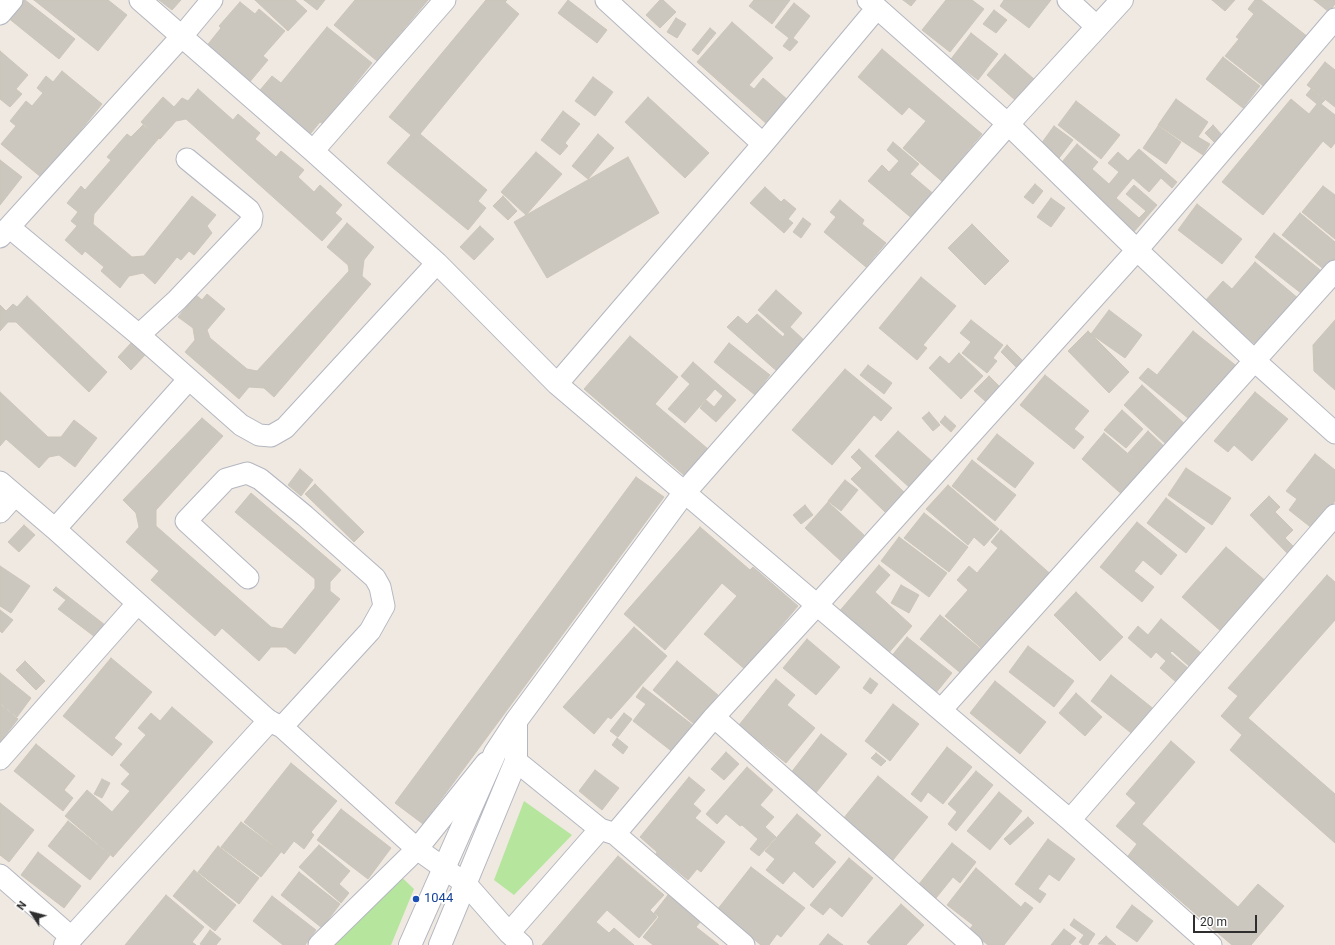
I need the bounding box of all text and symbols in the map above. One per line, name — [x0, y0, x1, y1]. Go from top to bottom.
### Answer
place label: 1044 — [424, 891, 453, 907]
north arrow — [12, 893, 52, 933]
marker: 1044 — [411, 894, 421, 904]
text: N — [14, 899, 29, 913]
scale bar — [1195, 907, 1259, 933]
text: 20 m — [1200, 915, 1227, 929]

